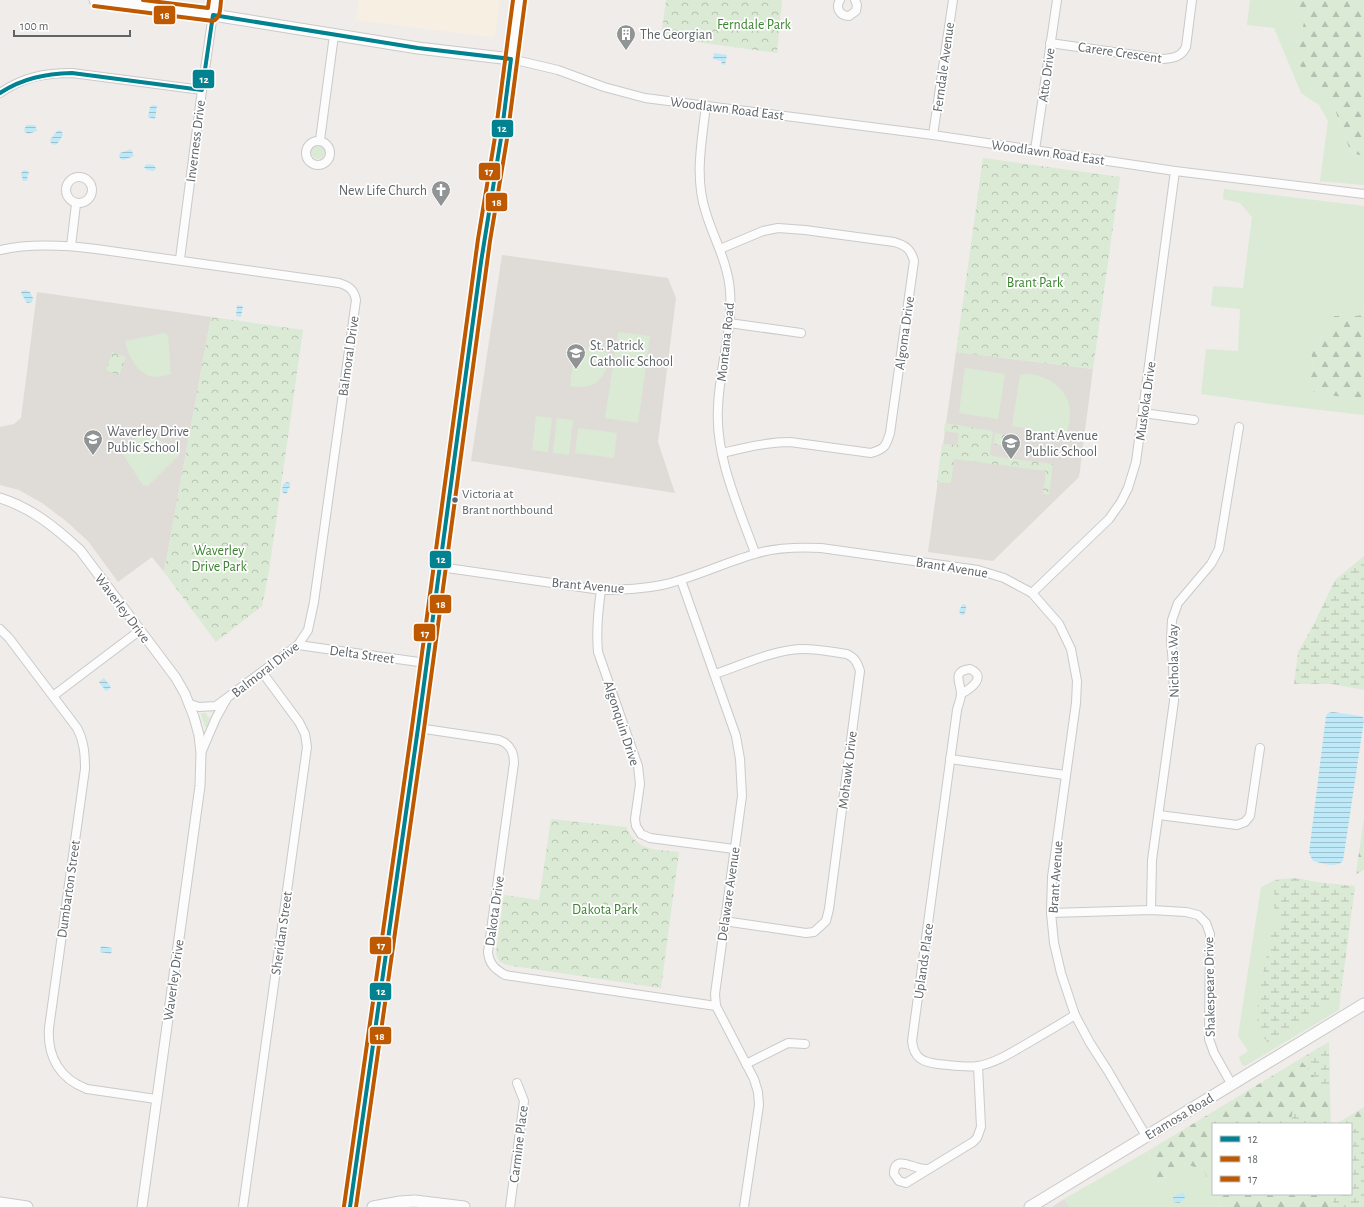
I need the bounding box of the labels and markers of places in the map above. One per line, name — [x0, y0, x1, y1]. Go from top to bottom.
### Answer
building icon: The Georgian — [615, 23, 637, 51]
place label: The Georgian — [640, 28, 712, 42]
church icon: New Life Church — [430, 179, 452, 207]
place label: New Life Church — [339, 184, 427, 198]
place label: St. Patrick Catholic School — [590, 339, 673, 369]
school or university icon: St. Patrick Catholic School — [565, 342, 587, 370]
place label: Waverley Drive Public School — [107, 425, 189, 455]
school or university icon: Waverley Drive Public School — [82, 428, 104, 456]
place label: Brant Avenue Public School — [1025, 429, 1098, 459]
school or university icon: Brant Avenue Public School — [1000, 432, 1022, 460]
place label: Victoria at Brant northbound — [462, 488, 553, 517]
marker: Victoria at Brant northbound — [450, 495, 460, 505]

